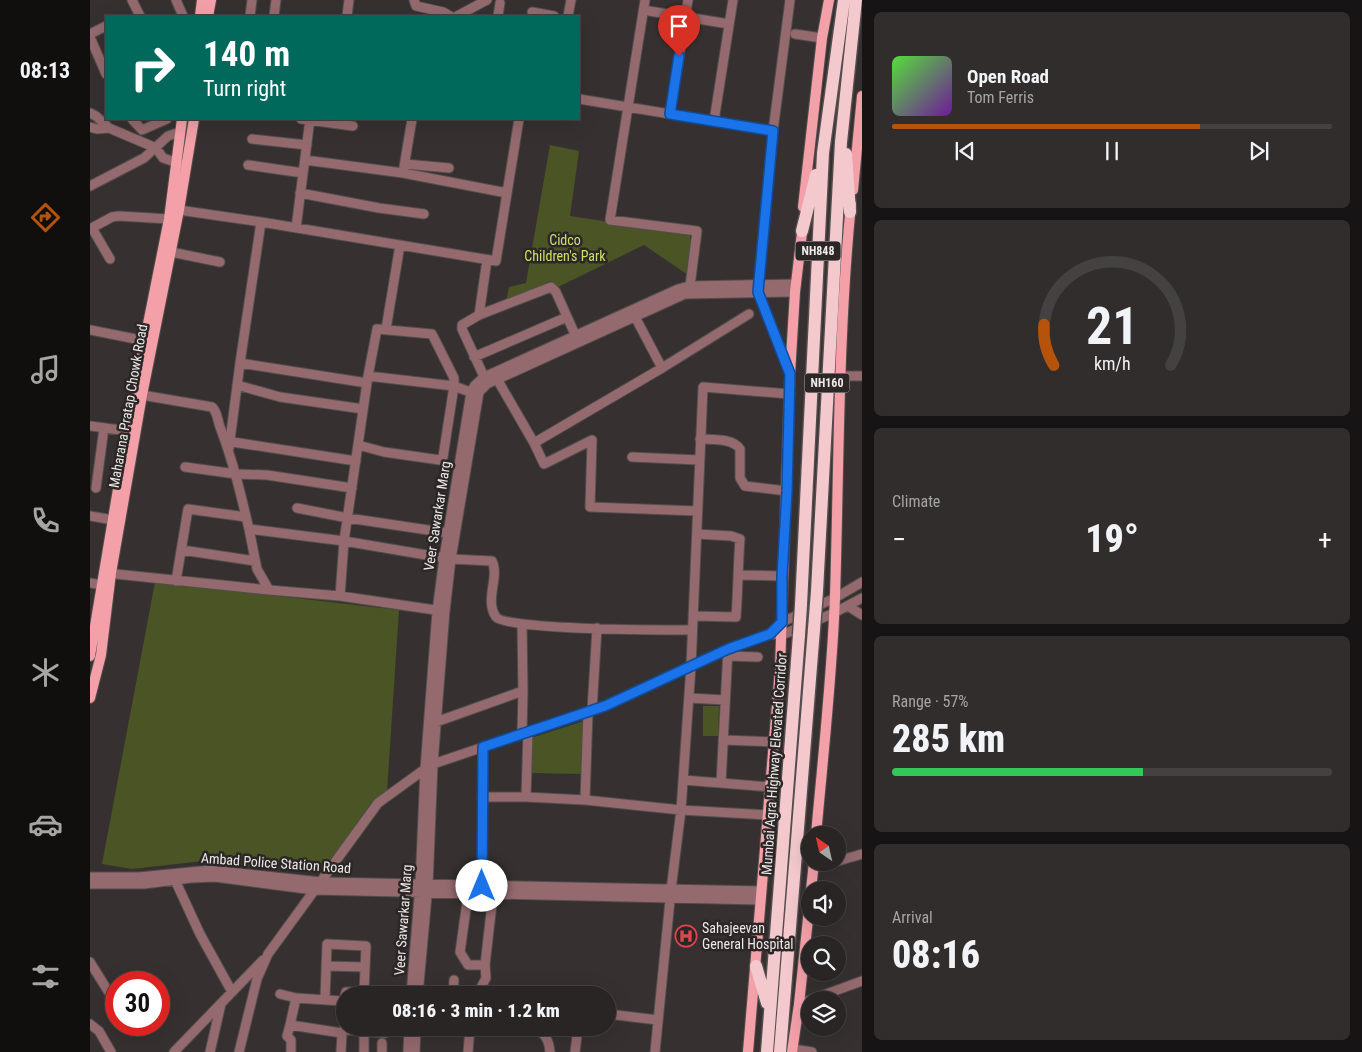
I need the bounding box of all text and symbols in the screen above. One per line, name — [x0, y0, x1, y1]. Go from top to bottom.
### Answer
pin — [658, 5, 700, 56]
icon: arrive — [665, 12, 693, 40]
text: 140 m — [203, 34, 290, 75]
icon: right — [120, 35, 185, 100]
text: 08:13 — [20, 58, 70, 83]
text: Open Road — [967, 65, 1049, 88]
text: Turn right — [203, 76, 286, 101]
text: Tom Ferris — [967, 88, 1034, 107]
icon: previous — [951, 137, 979, 165]
icon: pause — [1098, 137, 1126, 165]
icon: next — [1245, 137, 1273, 165]
icon: directions — [28, 200, 63, 235]
park label: Cidco Children's Park — [524, 232, 606, 264]
road number: NH848 — [796, 242, 840, 260]
text: 21 — [1086, 296, 1138, 357]
street label: Maharana Pratap Chowk Road — [106, 323, 150, 489]
icon: music — [28, 352, 63, 387]
text: km/h — [1094, 353, 1130, 374]
road number: NH160 — [804, 373, 850, 392]
street label: Veer Sawarkar Marg — [420, 460, 454, 572]
text: Climate — [892, 492, 940, 511]
icon: phone — [28, 503, 63, 538]
text: 19° — [1085, 517, 1139, 561]
text: − — [892, 523, 906, 556]
text: + — [1318, 523, 1332, 556]
street label: Mumbai Agra Highway Elevated Corridor — [758, 653, 790, 875]
icon: climate — [28, 655, 63, 690]
text: Range · 57% — [892, 692, 968, 711]
text: 285 km — [892, 717, 1005, 761]
icon: car — [28, 807, 63, 842]
north arrow — [801, 826, 846, 871]
map controls — [801, 826, 846, 1036]
street label: Ambad Police Station Road — [200, 850, 352, 876]
position arrow — [455, 859, 507, 911]
street label: Veer Sawarkar Marg — [391, 864, 415, 976]
button: sound — [801, 881, 846, 926]
text: Arrival — [892, 908, 933, 927]
place label: Sahajeevan General Hospital — [702, 920, 794, 952]
hospital icon: Sahajeevan General Hospital — [674, 924, 698, 948]
text: 08:16 — [892, 933, 980, 977]
button: search — [801, 936, 846, 981]
icon: filters — [28, 959, 63, 994]
speed limit sign: 30 — [105, 971, 170, 1036]
button: layers — [801, 991, 846, 1036]
text: 08:16 · 3 min · 1.2 km — [392, 999, 560, 1022]

